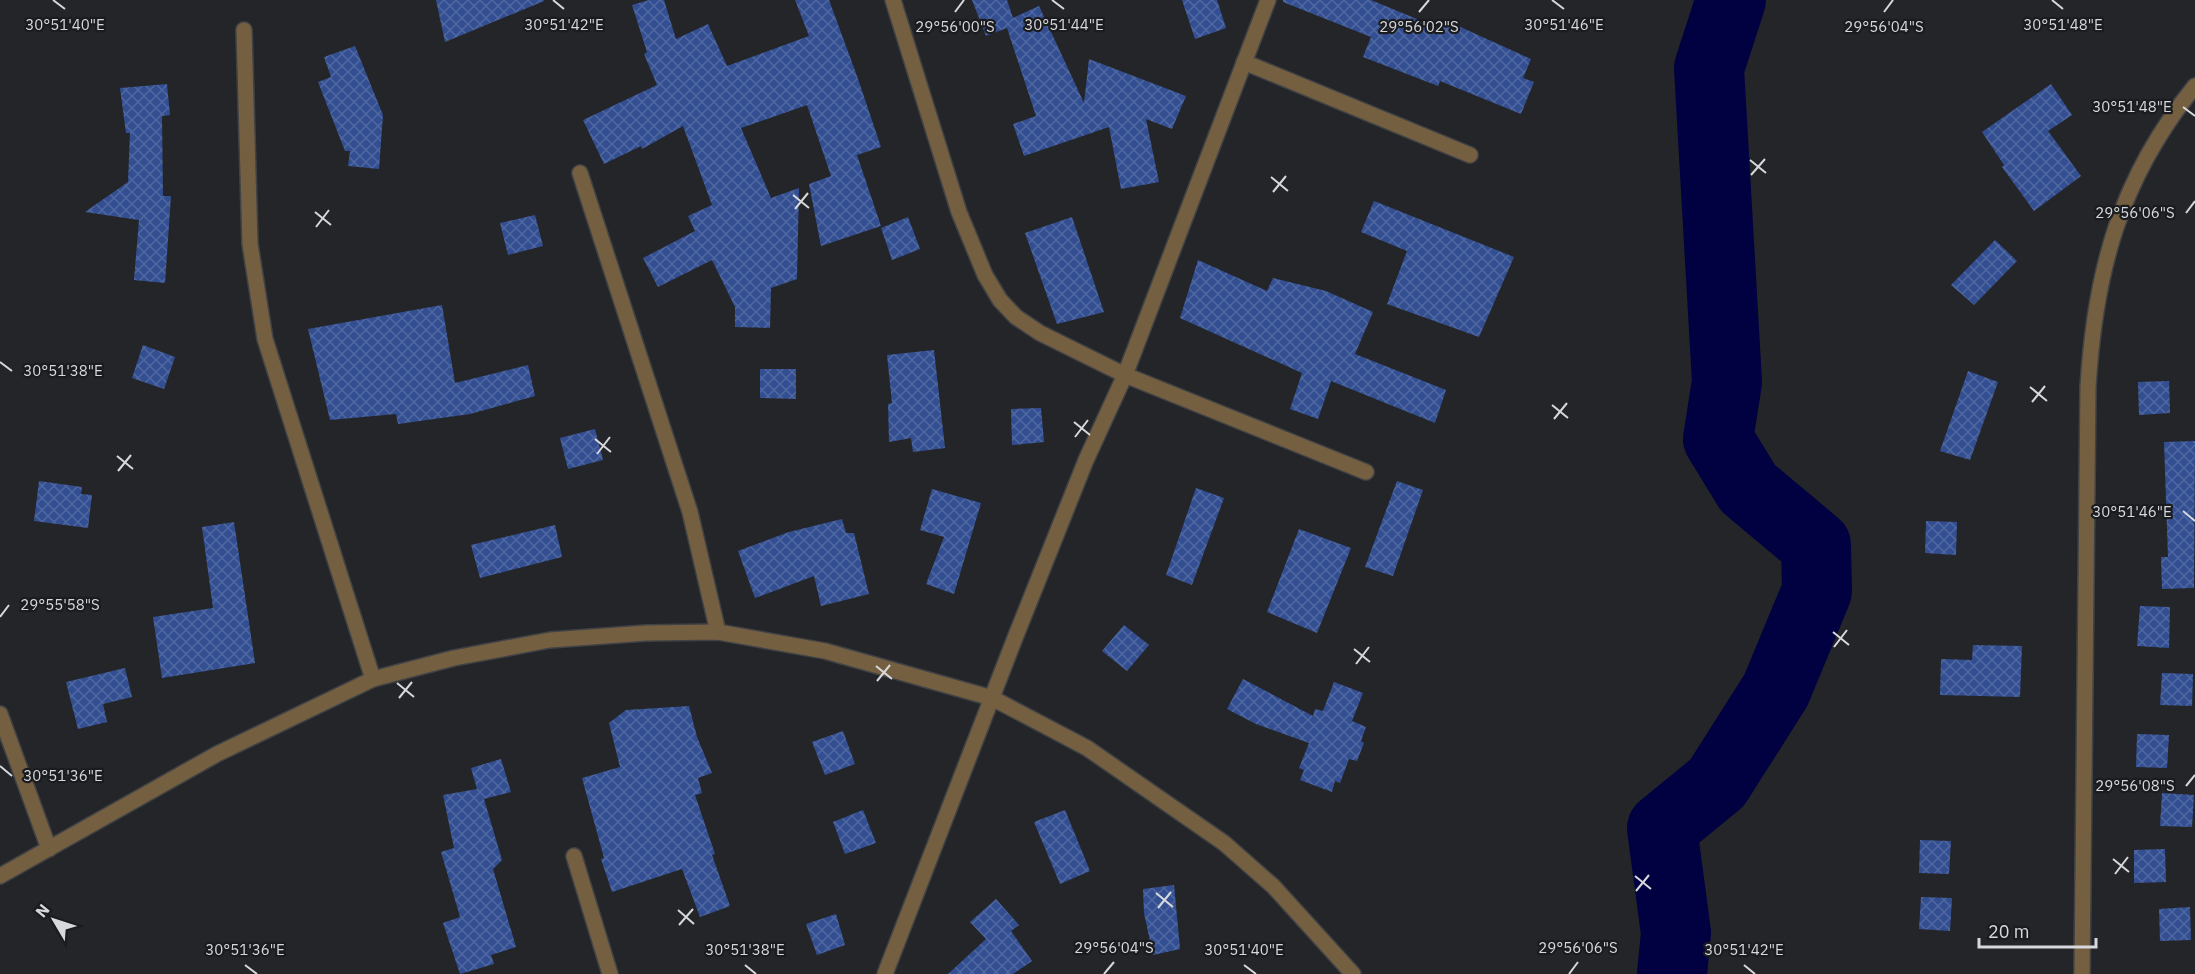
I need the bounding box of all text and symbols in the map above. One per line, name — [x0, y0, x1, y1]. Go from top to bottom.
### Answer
text: 30°51'40"E — [25, 15, 105, 34]
text: 30°51'42"E — [524, 15, 604, 34]
text: 30°51'44"E — [1024, 15, 1104, 34]
text: 30°51'46"E — [1524, 15, 1604, 34]
text: 30°51'48"E — [2023, 15, 2103, 34]
text: 29°56'00"S — [915, 17, 995, 36]
text: 29°56'02"S — [1379, 17, 1459, 36]
text: 29°56'04"S — [1844, 17, 1924, 36]
text: 30°51'48"E — [2092, 97, 2172, 116]
text: 29°56'06"S — [2095, 203, 2175, 222]
text: 30°51'38"E — [23, 361, 103, 380]
text: 30°51'46"E — [2092, 502, 2172, 521]
text: 29°55'58"S — [20, 595, 100, 614]
text: 30°51'36"E — [23, 766, 103, 785]
text: 29°56'08"S — [2095, 776, 2175, 795]
north arrow — [24, 890, 84, 950]
text: N — [31, 900, 54, 921]
scale bar — [1979, 911, 2096, 949]
text: 20 m — [1988, 920, 2030, 943]
text: 29°56'04"S — [1074, 938, 1154, 957]
text: 29°56'06"S — [1538, 938, 1618, 957]
text: 30°51'36"E — [205, 940, 285, 959]
text: 30°51'38"E — [705, 940, 785, 959]
text: 30°51'40"E — [1204, 940, 1284, 959]
text: 30°51'42"E — [1704, 940, 1784, 959]

